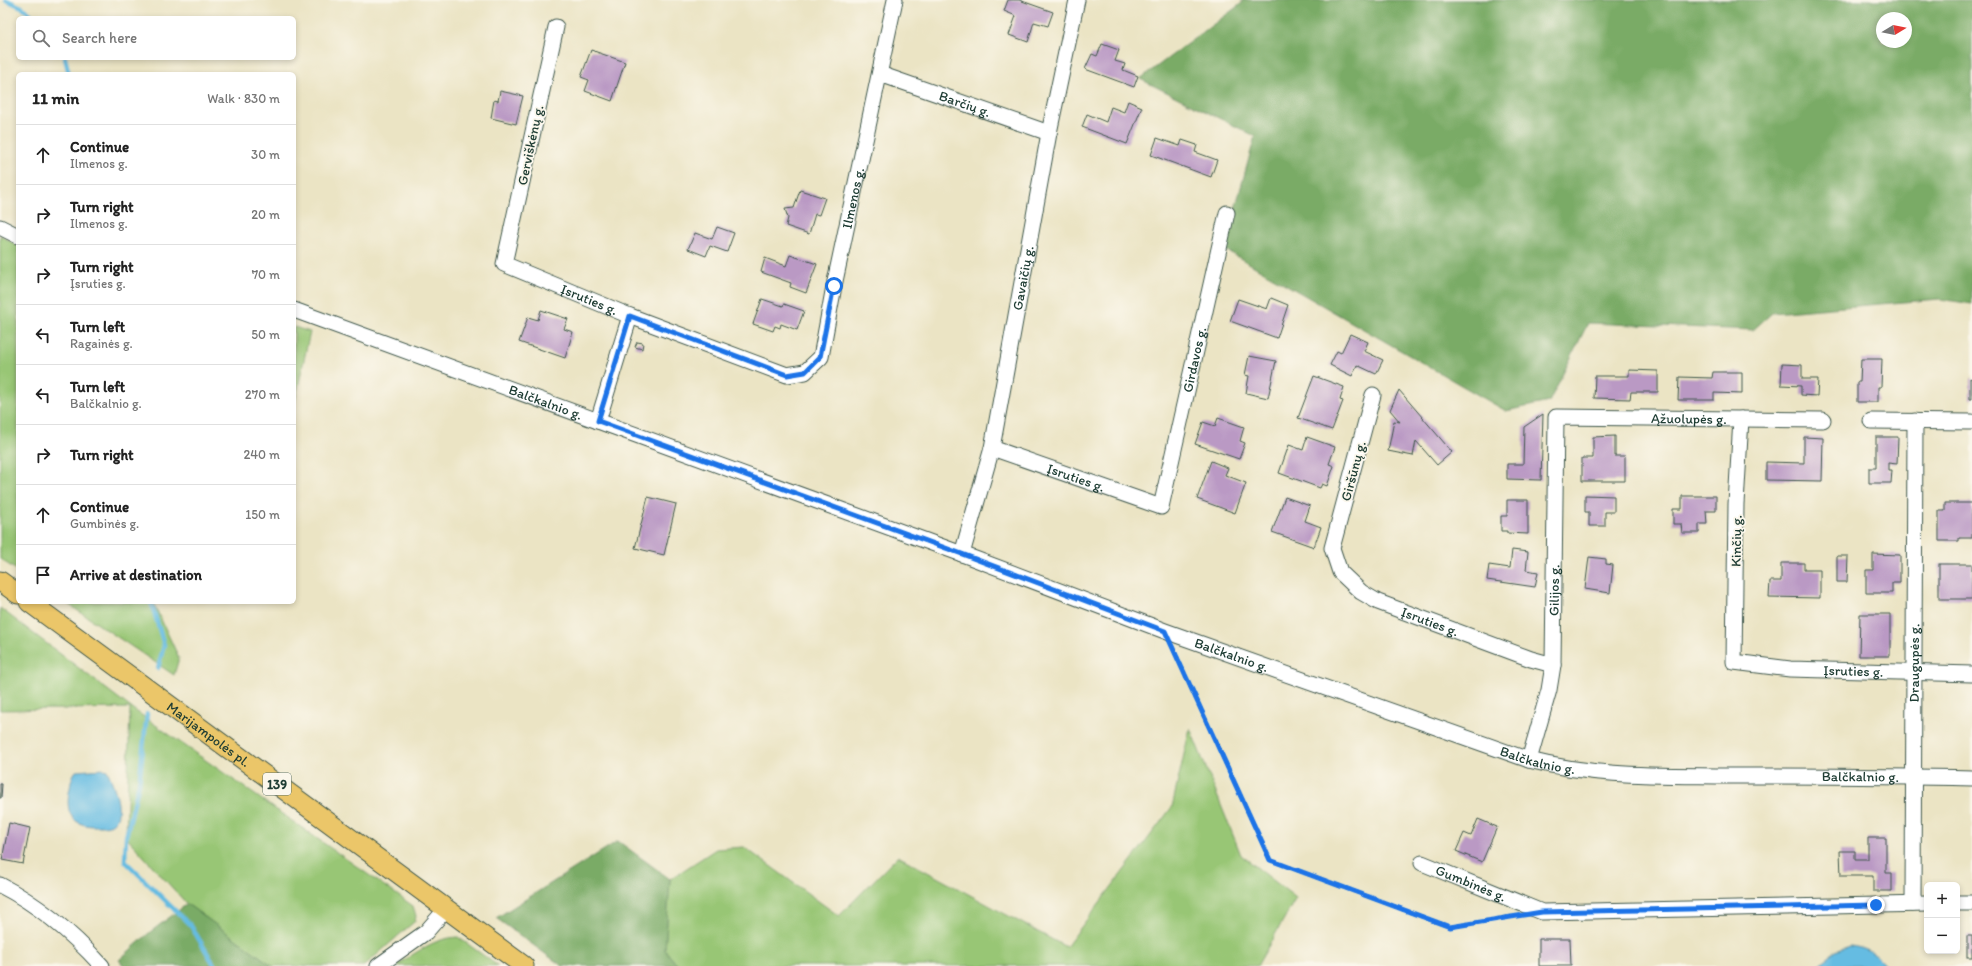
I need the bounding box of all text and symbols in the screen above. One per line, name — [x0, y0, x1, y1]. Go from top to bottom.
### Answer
north arrow — [1876, 12, 1912, 48]
search box — [16, 16, 296, 60]
icon: search — [30, 27, 52, 49]
text: Search here — [62, 29, 137, 47]
street label: Barčių g. — [937, 87, 993, 121]
text: 11 min — [32, 88, 79, 108]
text: Walk · 830 m — [207, 91, 280, 106]
street label: Gerviškėnų g. — [514, 103, 547, 187]
text: Continue — [70, 138, 129, 156]
icon: ahead — [32, 144, 54, 166]
text: 30 m — [251, 147, 280, 162]
text: Ilmenos g. — [70, 156, 128, 171]
street label: Ilmenos g. — [838, 166, 868, 230]
text: Turn right — [70, 198, 134, 216]
icon: right — [32, 204, 54, 226]
text: 20 m — [251, 207, 280, 222]
text: Ilmenos g. — [70, 216, 128, 231]
street label: Gavaičių g. — [1009, 244, 1037, 312]
text: Turn right — [70, 258, 134, 276]
icon: right — [32, 264, 54, 286]
text: 70 m — [252, 267, 280, 282]
text: Įsruties g. — [70, 276, 126, 291]
route start — [825, 277, 843, 295]
street label: Įsruties g. — [558, 280, 620, 319]
text: Turn left — [70, 318, 125, 336]
icon: left — [32, 324, 54, 346]
street label: Girdavos g. — [1179, 325, 1210, 394]
text: 50 m — [251, 327, 280, 342]
text: Ragainės g. — [70, 336, 133, 351]
text: Turn left — [70, 378, 125, 396]
street label: Balčkalnio g. — [506, 381, 585, 424]
icon: left — [32, 384, 54, 406]
text: 270 m — [245, 387, 280, 402]
text: Balčkalnio g. — [70, 396, 142, 411]
street label: Ąžuolupės g. — [1651, 410, 1727, 428]
street label: Giršūnų g. — [1337, 439, 1370, 503]
icon: right — [32, 444, 54, 466]
text: Turn right — [70, 446, 134, 464]
text: 240 m — [243, 447, 280, 462]
street label: Įsruties g. — [1045, 460, 1107, 496]
text: Continue — [70, 498, 129, 516]
icon: ahead — [32, 504, 54, 526]
text: 150 m — [245, 507, 280, 522]
street label: Kinčių g. — [1728, 515, 1745, 567]
text: Gumbinės g. — [70, 516, 139, 531]
icon: arrive — [32, 564, 54, 586]
street label: Gilijos g. — [1546, 564, 1563, 616]
text: Arrive at destination — [70, 566, 202, 584]
street label: Įsruties g. — [1399, 603, 1461, 640]
street label: Draugupės g. — [1906, 624, 1923, 702]
street label: Balčkalnio g. — [1192, 634, 1271, 676]
street label: Įsruties g. — [1823, 662, 1884, 681]
street label: Marijampolės pl. — [163, 698, 253, 771]
street label: Balčkalnio g. — [1498, 742, 1576, 778]
street label: Balčkalnio g. — [1822, 768, 1899, 786]
road number: 139 — [263, 773, 291, 795]
street label: Gumbinės g. — [1433, 862, 1509, 905]
map controls — [1924, 882, 1960, 954]
button: + — [1924, 882, 1960, 918]
route end — [1867, 896, 1885, 914]
button: − — [1924, 918, 1960, 954]

